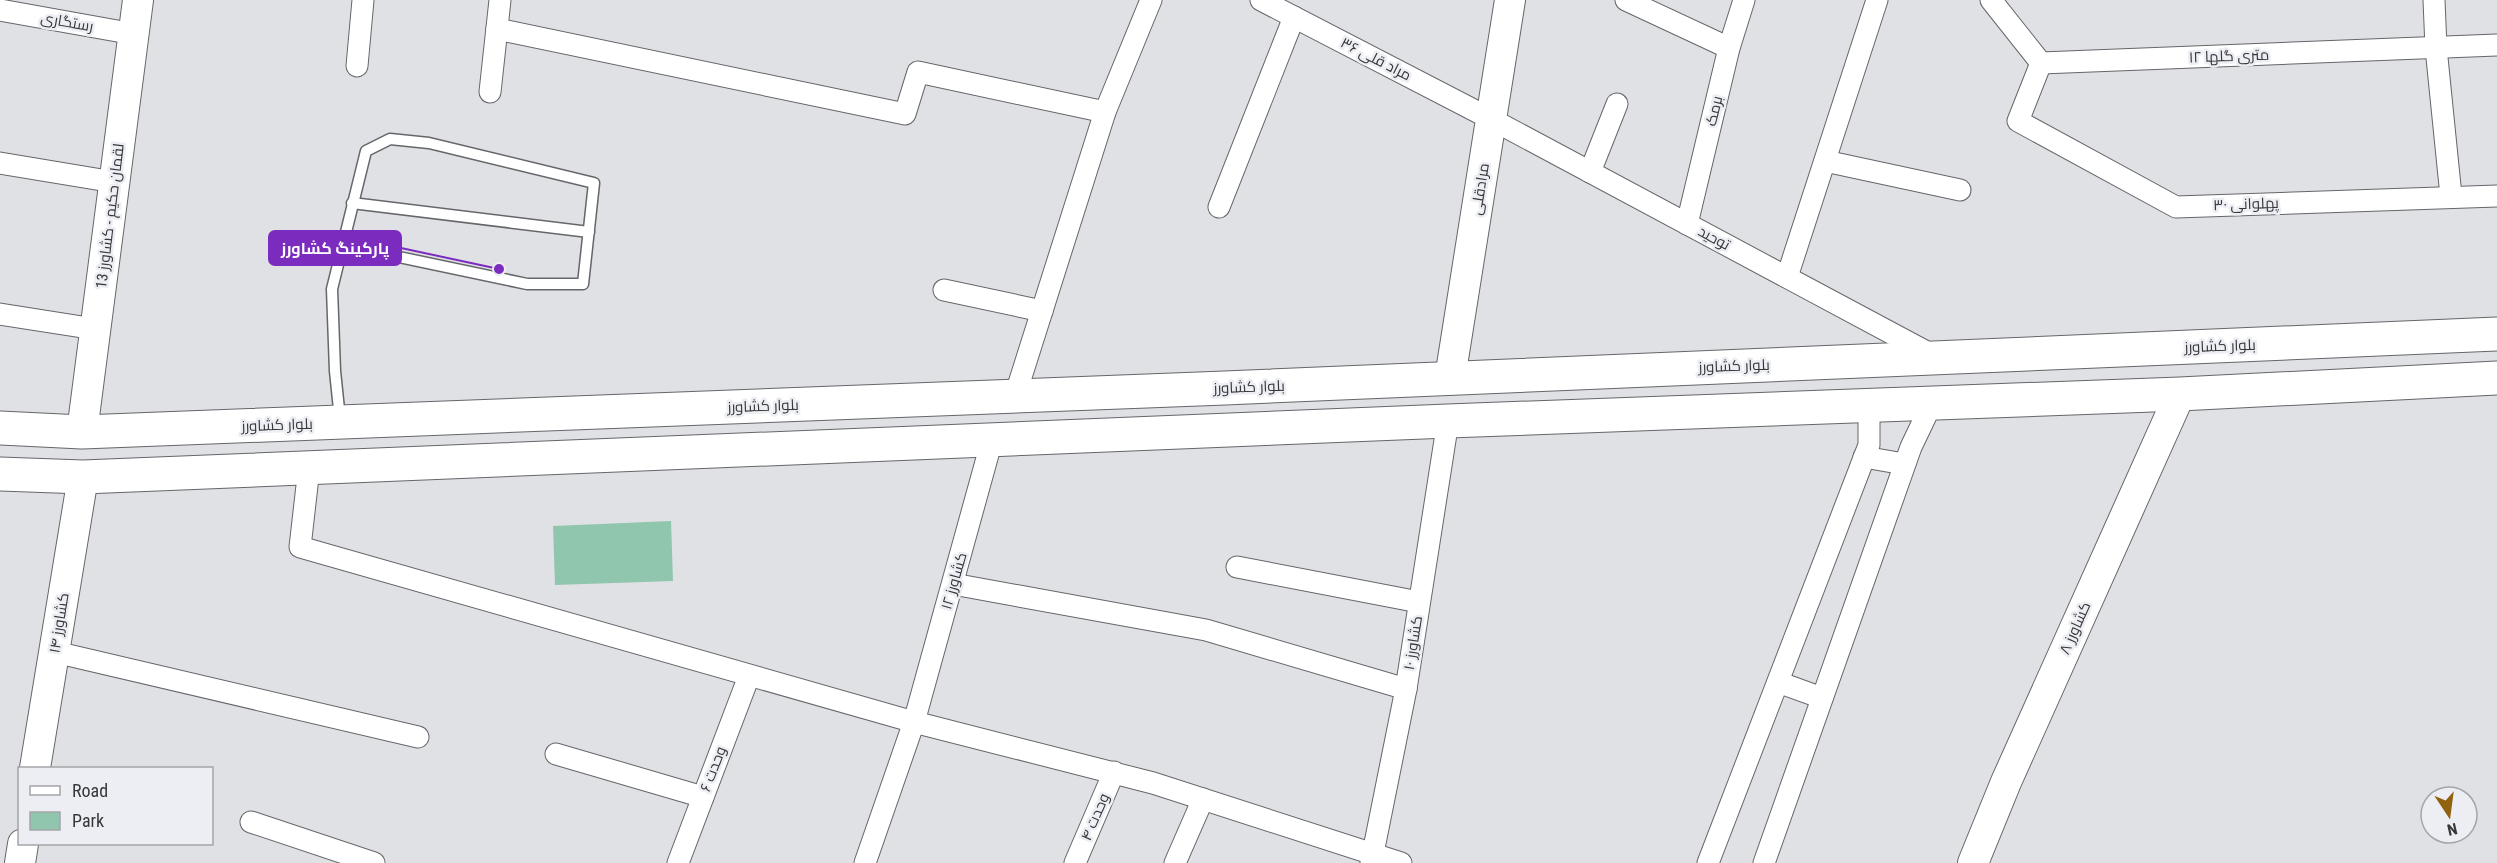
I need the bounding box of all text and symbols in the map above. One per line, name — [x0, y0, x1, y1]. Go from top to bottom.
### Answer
street label: رستگاری — [39, 9, 95, 36]
street label: مراد قلی ۳۶ — [1337, 34, 1414, 85]
street label: ۱۲ متری گلها — [2188, 46, 2270, 67]
street label: برمک — [1702, 94, 1726, 128]
street label: لقمان حکیم - کشاورز 13 — [92, 143, 129, 290]
street label: مرادقلی — [1467, 162, 1494, 216]
street label: پهلوانی ۳۰ — [2213, 194, 2279, 215]
street label: توحید — [1695, 222, 1733, 254]
callout: پارکینگ کشاورز — [269, 231, 401, 265]
text: پارکینگ کشاورز — [280, 239, 389, 260]
street label: بلوار کشاورز — [2183, 336, 2256, 356]
street label: بلوار کشاورز — [1697, 356, 1770, 376]
street label: بلوار کشاورز — [1212, 377, 1285, 397]
street label: بلوار کشاورز — [726, 396, 799, 416]
street label: بلوار کشاورز — [240, 415, 313, 435]
street label: کشاورز ۱۲ — [937, 550, 971, 612]
street label: کشاورز ۱۴ — [45, 592, 73, 654]
street label: کشاورز ۸ — [2055, 599, 2095, 657]
street label: کشاورز ۱۰ — [1400, 615, 1426, 671]
street label: وحدت ۶ — [696, 744, 730, 794]
legend — [18, 767, 213, 845]
text: Road — [72, 780, 108, 801]
north arrow — [2419, 785, 2479, 845]
street label: وحدت ۴ — [1077, 791, 1113, 843]
text: Park — [72, 810, 104, 831]
text: N — [2445, 819, 2459, 839]

